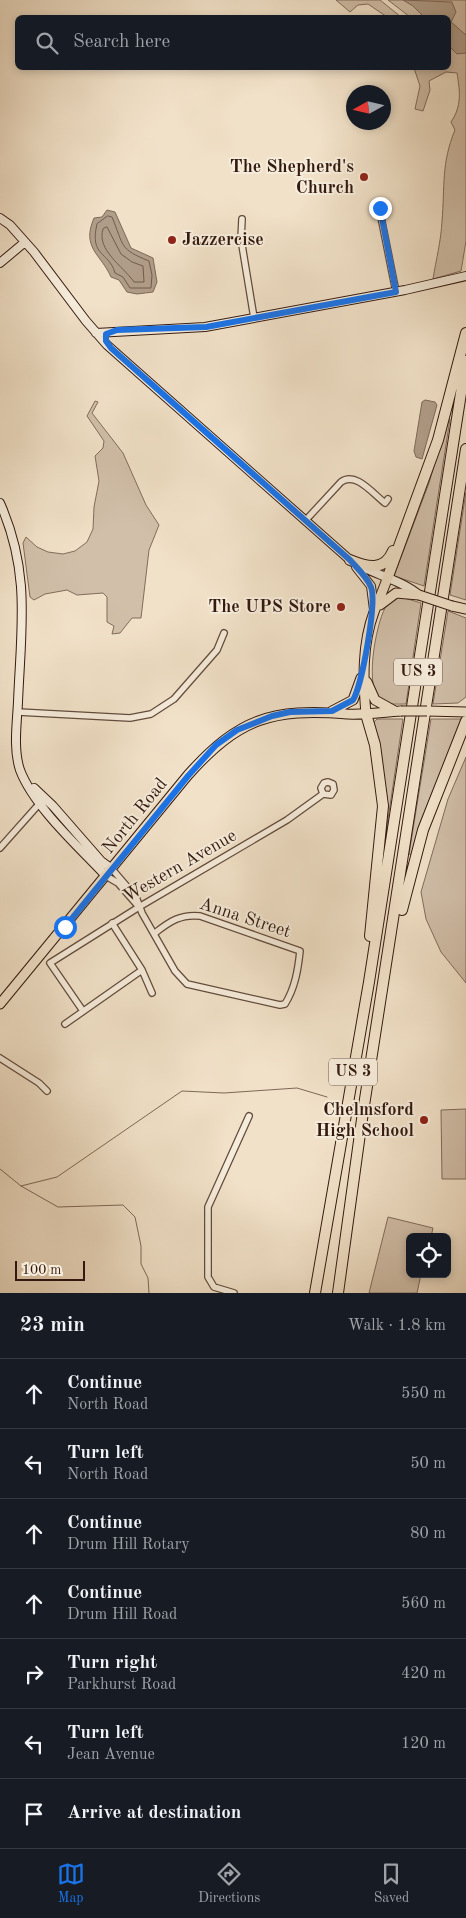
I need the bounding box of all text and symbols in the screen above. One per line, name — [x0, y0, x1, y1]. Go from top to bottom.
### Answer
search box — [15, 15, 451, 70]
icon: search — [33, 29, 61, 57]
text: Search here — [73, 33, 170, 52]
north arrow — [346, 85, 391, 130]
place label: The Shepherd's Church — [230, 158, 354, 197]
marker: The Shepherd's Church — [358, 171, 370, 183]
route end — [369, 197, 392, 220]
place label: Jazzercise — [182, 231, 264, 249]
marker: Jazzercise — [166, 234, 178, 246]
place label: The UPS Store — [208, 598, 331, 616]
marker: The UPS Store — [335, 601, 347, 613]
road number: US 3 — [394, 659, 442, 686]
street label: North Road — [99, 775, 171, 857]
street label: Western Avenue — [120, 826, 240, 906]
street label: Anna Street — [197, 895, 293, 941]
route start — [54, 916, 77, 939]
road number: US 3 — [329, 1058, 377, 1086]
place label: Chelmsford High School — [315, 1101, 414, 1140]
marker: Chelmsford High School — [418, 1114, 430, 1126]
map controls — [406, 1233, 451, 1278]
button: locate — [406, 1233, 451, 1278]
scale bar — [15, 1258, 85, 1281]
text: 100 m — [22, 1263, 61, 1277]
text: 23 min — [20, 1315, 85, 1336]
text: Walk · 1.8 km — [348, 1318, 446, 1334]
text: Continue — [67, 1374, 142, 1393]
icon: ahead — [20, 1380, 48, 1408]
text: 550 m — [401, 1386, 446, 1402]
text: North Road — [67, 1397, 148, 1413]
text: Turn left — [67, 1444, 144, 1463]
icon: left — [20, 1450, 48, 1478]
text: 50 m — [410, 1456, 446, 1472]
text: North Road — [67, 1467, 148, 1483]
text: Continue — [67, 1514, 142, 1533]
icon: ahead — [20, 1520, 48, 1548]
text: 80 m — [410, 1526, 446, 1542]
text: Drum Hill Rotary — [67, 1537, 190, 1553]
text: Continue — [67, 1584, 142, 1603]
icon: ahead — [20, 1590, 48, 1618]
text: 560 m — [401, 1596, 446, 1612]
text: Drum Hill Road — [67, 1607, 177, 1623]
text: Turn right — [67, 1654, 157, 1673]
icon: right — [20, 1660, 48, 1688]
text: 420 m — [401, 1666, 446, 1682]
text: Parkhurst Road — [67, 1677, 176, 1693]
text: Turn left — [67, 1724, 144, 1743]
icon: left — [20, 1730, 48, 1758]
text: 120 m — [401, 1736, 446, 1752]
text: Jean Avenue — [67, 1747, 155, 1763]
icon: arrive — [20, 1800, 48, 1828]
text: Arrive at destination — [67, 1804, 241, 1823]
tab: Map — [57, 1860, 85, 1907]
tab: Directions — [198, 1860, 260, 1907]
tab: Saved — [374, 1860, 409, 1907]

